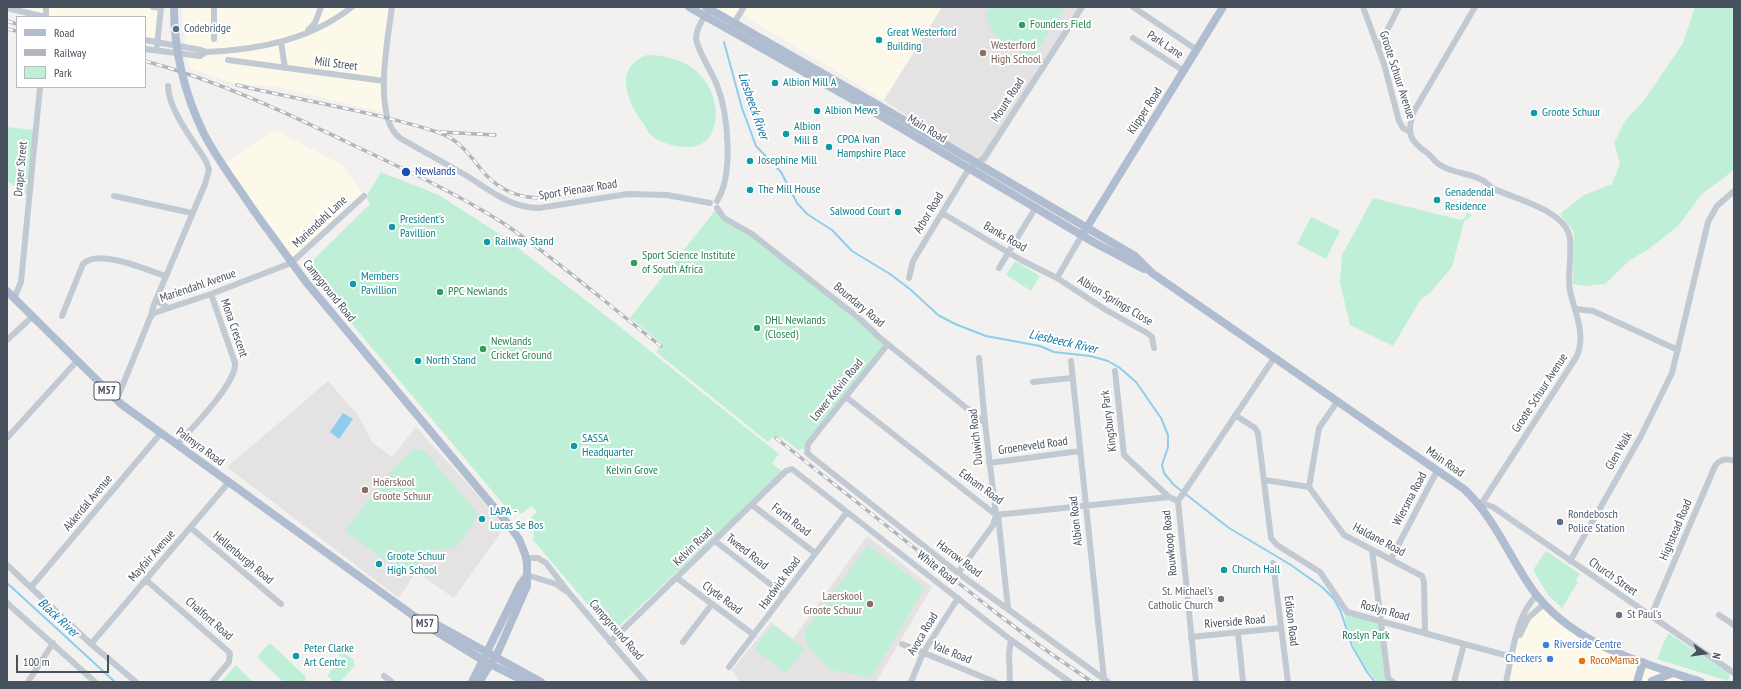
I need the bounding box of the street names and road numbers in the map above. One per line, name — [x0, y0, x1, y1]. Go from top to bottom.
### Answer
street label: Park Lane — [1144, 28, 1186, 62]
street label: Groote Schuur Avenue — [1376, 29, 1418, 121]
street label: Mill Street — [314, 54, 358, 74]
street label: Mount Road — [988, 75, 1028, 125]
street label: Klipper Road — [1125, 85, 1165, 137]
street label: Main Road — [905, 112, 949, 146]
street label: Draper Street — [11, 141, 31, 197]
street label: Sport Pienaar Road — [538, 177, 618, 203]
street label: Arbor Road — [911, 190, 947, 236]
street label: Mariendahl Lane — [290, 193, 350, 251]
street label: Banks Road — [981, 219, 1029, 255]
street label: Campground Road — [300, 257, 358, 325]
street label: Mariendahl Avenue — [158, 266, 238, 306]
street label: Albion Springs Close — [1075, 273, 1155, 329]
street label: Boundary Road — [831, 280, 887, 330]
street label: Mona Crescent — [217, 297, 251, 359]
street label: Groote Schuur Avenue — [1509, 351, 1571, 435]
street label: Lower Kelvin Road — [807, 356, 867, 424]
road number: M57 — [94, 382, 120, 400]
street label: Kingsbury Park — [1098, 390, 1120, 452]
street label: Dulwich Road — [966, 408, 986, 466]
street label: Palmyra Road — [173, 425, 227, 469]
street label: Glen Walk — [1602, 429, 1636, 473]
street label: Groeneveld Road — [997, 434, 1069, 458]
street label: Main Road — [1423, 444, 1467, 480]
street label: Ednam Road — [956, 466, 1006, 508]
street label: Wiersma Road — [1390, 470, 1430, 528]
street label: Akkerdal Avenue — [60, 472, 116, 534]
street label: Albion Road — [1066, 496, 1086, 546]
street label: Highstead Road — [1657, 497, 1695, 563]
street label: Forth Road — [769, 500, 813, 540]
street label: Rouwkoop Road — [1159, 509, 1181, 577]
street label: Haldane Road — [1350, 520, 1408, 560]
street label: Kelvin Road — [670, 525, 716, 569]
street label: Mayfair Avenue — [126, 527, 178, 585]
street label: Hellenburgh Road — [210, 529, 276, 587]
street label: Tweed Road — [723, 531, 771, 573]
street label: Harrow Road — [934, 537, 984, 581]
street label: White Road — [914, 548, 960, 588]
street label: Hardwick Road — [756, 554, 804, 612]
street label: Church Street — [1586, 555, 1640, 599]
street label: Clyde Road — [699, 578, 745, 618]
street label: Chalfont Road — [182, 594, 236, 644]
street label: Edison Road — [1281, 595, 1301, 647]
street label: Campground Road — [586, 597, 646, 663]
street label: Roslyn Road — [1359, 598, 1411, 624]
street label: Avoca Road — [905, 610, 941, 658]
street label: Riverside Road — [1204, 612, 1266, 632]
road number: M57 — [412, 615, 438, 633]
street label: Vale Road — [930, 639, 974, 667]

